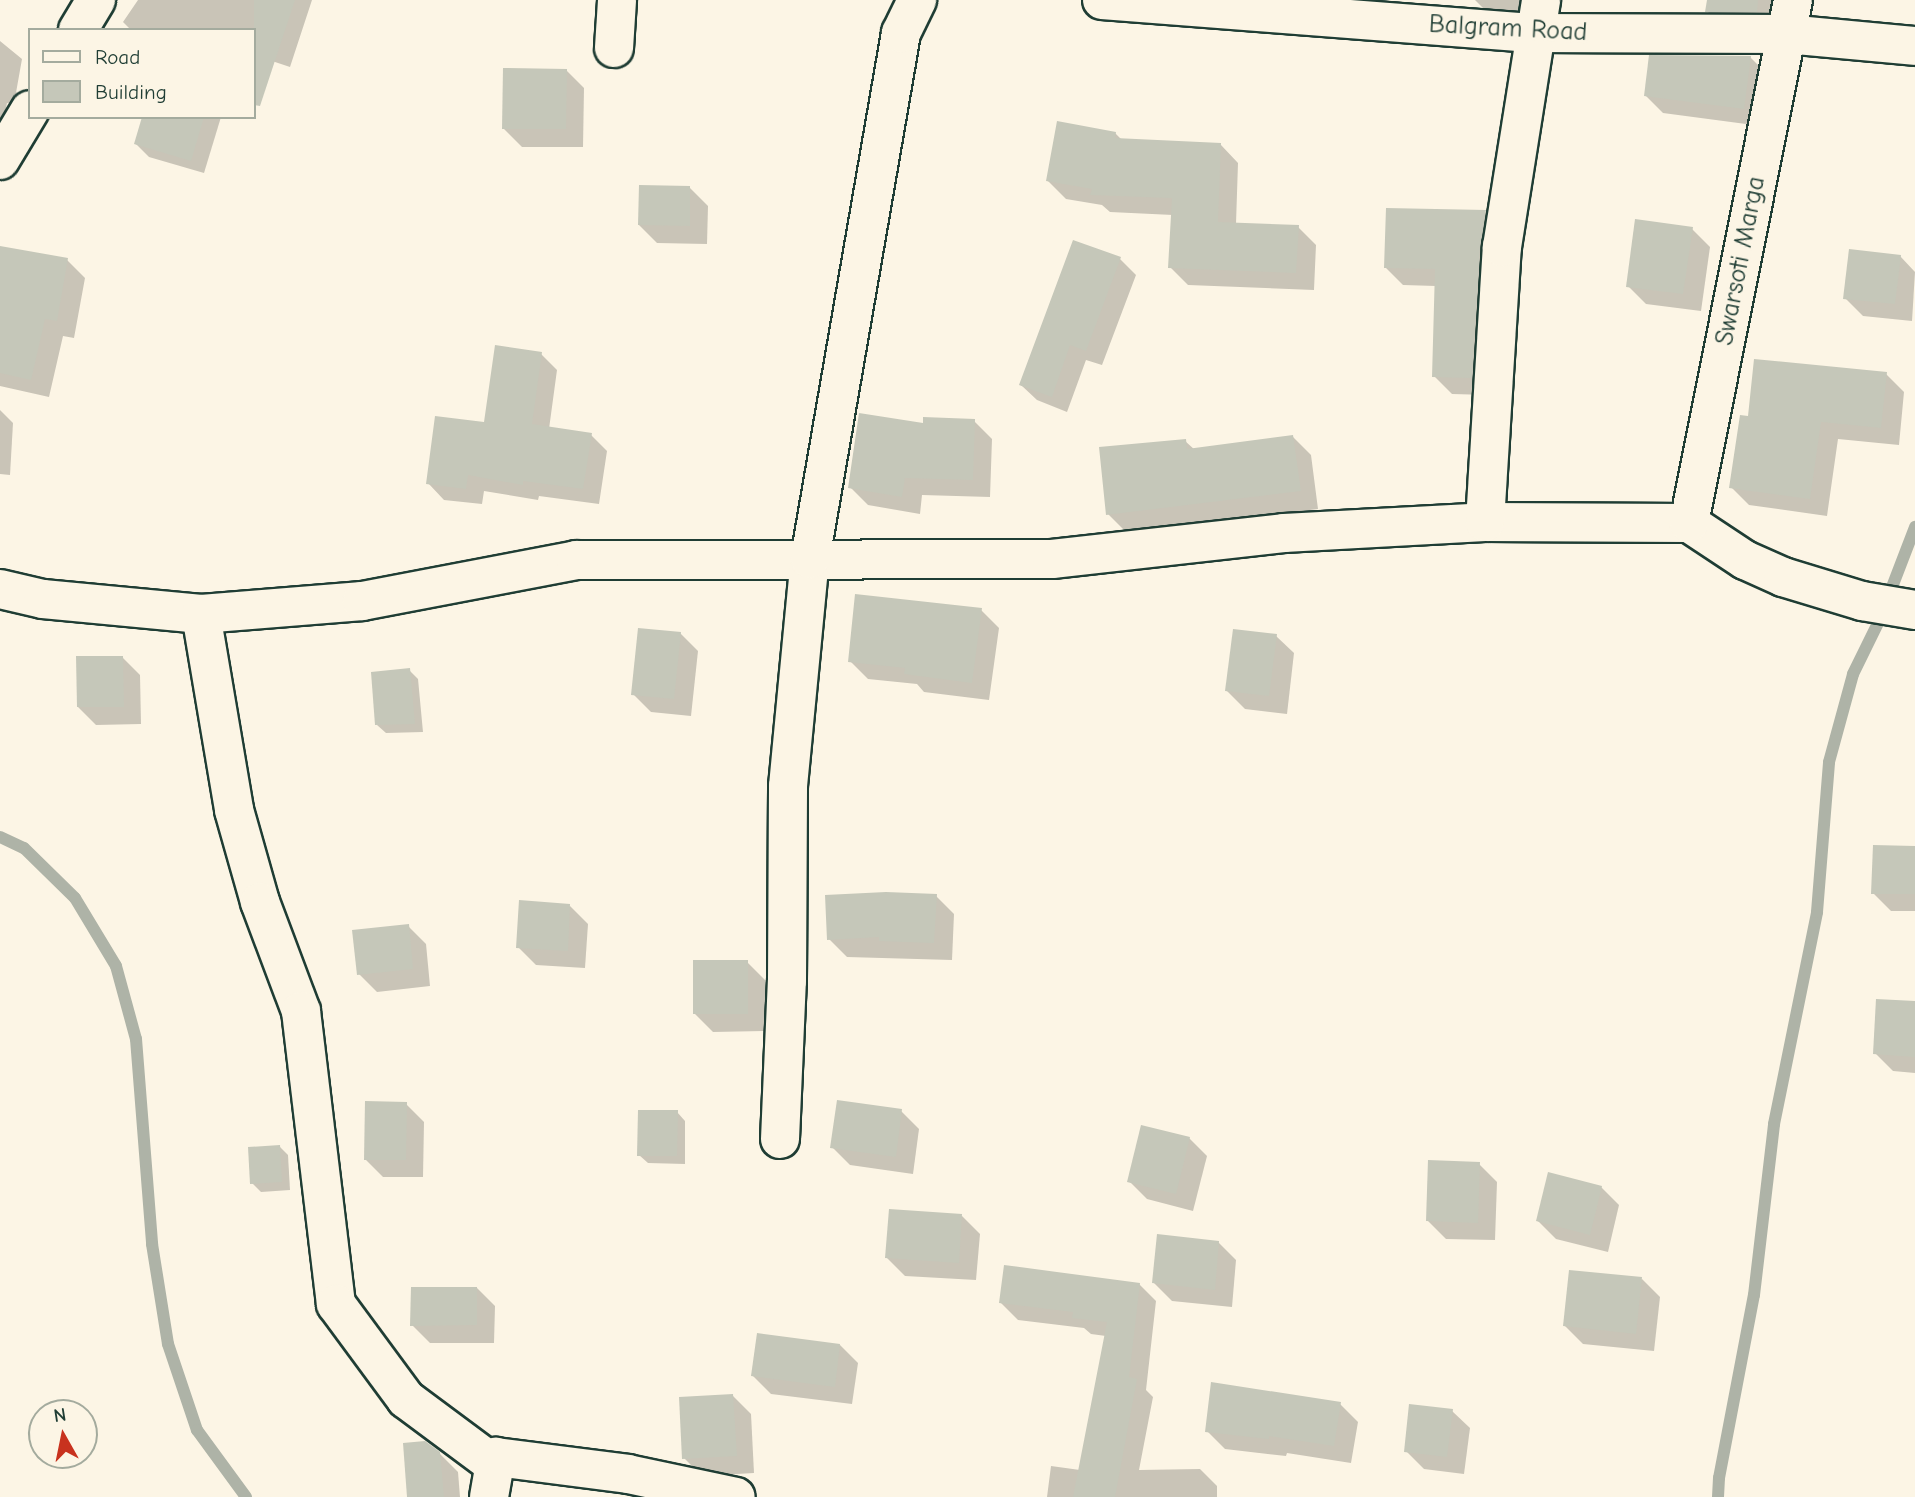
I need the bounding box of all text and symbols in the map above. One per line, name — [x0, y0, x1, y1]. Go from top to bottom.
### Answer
street label: Balgram Road — [1428, 9, 1588, 49]
legend — [28, 28, 256, 119]
text: Road — [95, 45, 140, 69]
text: Building — [95, 80, 167, 104]
street label: Swarsoti Marga — [1709, 174, 1773, 348]
north arrow — [28, 1399, 98, 1469]
text: N — [52, 1403, 68, 1427]

